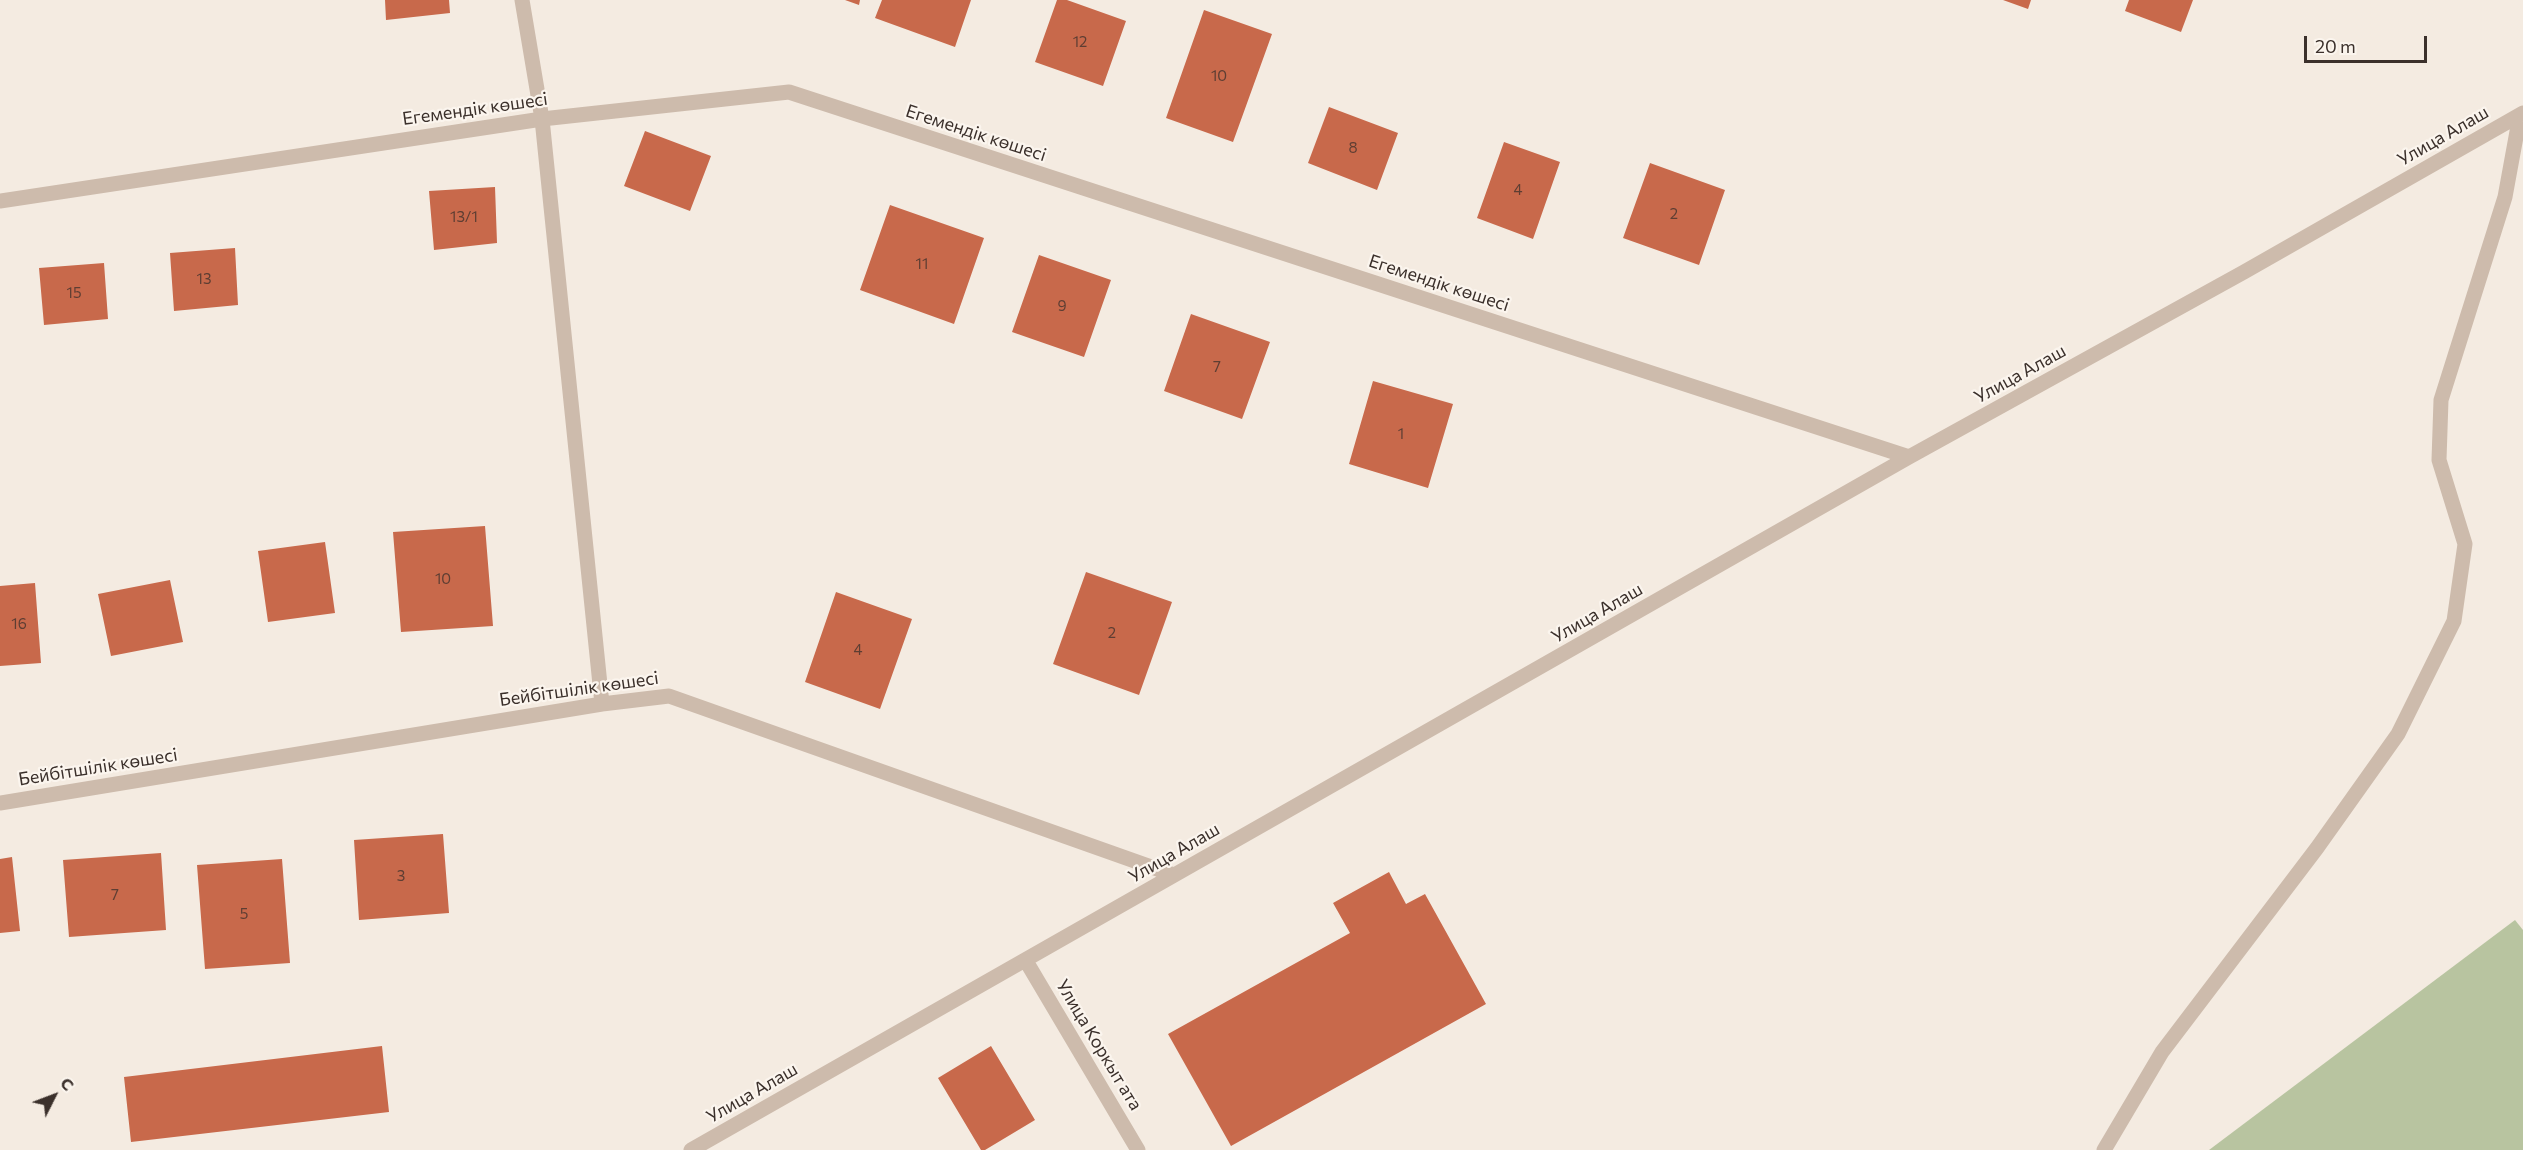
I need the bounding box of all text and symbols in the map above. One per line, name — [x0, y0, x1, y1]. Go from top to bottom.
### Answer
scale bar — [2307, 24, 2430, 62]
house number: 12 — [1073, 33, 1087, 51]
text: 20 m — [2315, 35, 2356, 57]
house number: 10 — [1211, 67, 1227, 85]
street label: Егемендік көшесі — [401, 88, 549, 130]
street label: Егемендік көшесі — [903, 100, 1049, 166]
street label: Улица Алаш — [2394, 101, 2492, 171]
house number: 8 — [1348, 139, 1358, 157]
house number: 4 — [1514, 181, 1522, 199]
house number: 2 — [1670, 205, 1678, 223]
house number: 13/1 — [450, 208, 478, 226]
street label: Егемендік көшесі — [1366, 250, 1512, 316]
house number: 11 — [916, 255, 928, 273]
house number: 13 — [197, 270, 211, 288]
house number: 15 — [66, 284, 82, 302]
house number: 9 — [1057, 297, 1067, 315]
street label: Улица Алаш — [1970, 340, 2070, 408]
house number: 7 — [1213, 358, 1221, 376]
house number: 1 — [1398, 425, 1404, 443]
house number: 10 — [435, 570, 451, 588]
street label: Улица Алаш — [1548, 578, 1646, 648]
house number: 16 — [11, 615, 27, 633]
house number: 2 — [1108, 624, 1116, 642]
house number: 4 — [854, 641, 862, 659]
street label: Бейбітшілік көшесі — [498, 667, 660, 711]
street label: Бейбітшілік көшесі — [17, 744, 179, 790]
street label: Улица Алаш — [1125, 818, 1223, 888]
house number: 3 — [397, 867, 405, 885]
house number: 7 — [111, 886, 119, 904]
house number: 5 — [240, 905, 248, 923]
street label: Улица Коркыт ата — [1051, 976, 1147, 1114]
street label: Улица Алаш — [703, 1058, 801, 1128]
north arrow — [24, 1066, 84, 1126]
text: С — [57, 1073, 78, 1094]

